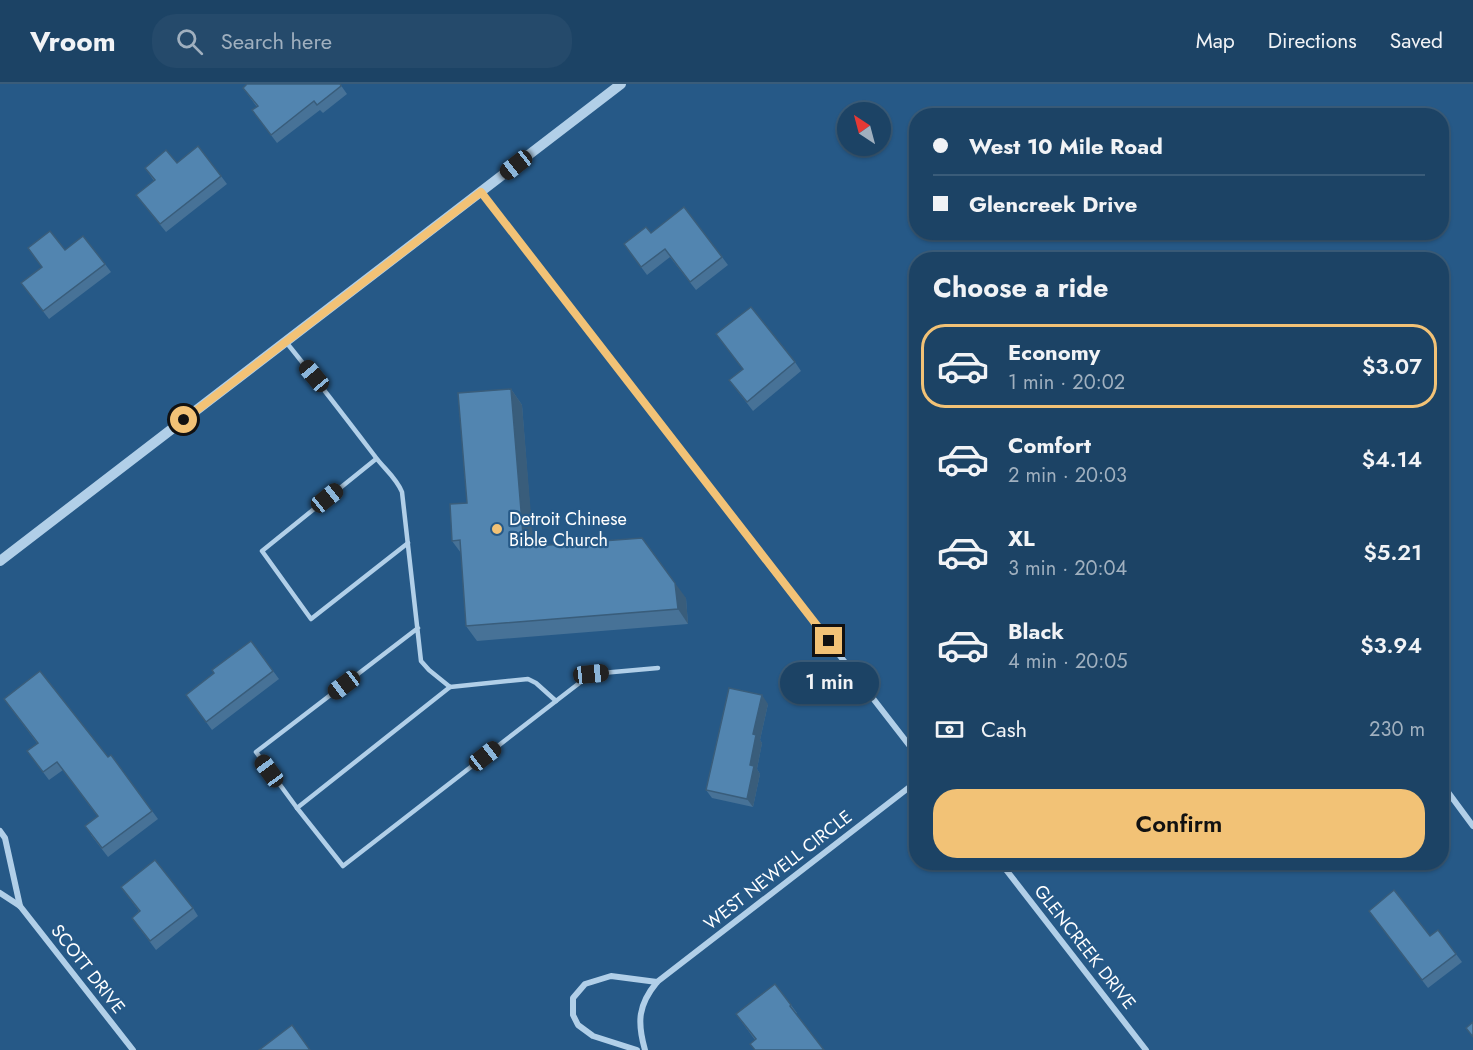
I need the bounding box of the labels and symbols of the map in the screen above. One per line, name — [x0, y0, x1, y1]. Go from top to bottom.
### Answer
north arrow — [837, 102, 891, 156]
car — [496, 147, 536, 183]
car — [296, 356, 332, 396]
route start — [170, 406, 197, 433]
car — [307, 480, 347, 516]
place label: Detroit Chinese Bible Church — [509, 506, 627, 553]
marker: Detroit Chinese Bible Church — [490, 522, 504, 536]
route end — [815, 627, 842, 654]
callout: 1 min — [780, 662, 878, 704]
car — [572, 663, 610, 685]
car — [324, 667, 364, 703]
car — [465, 738, 505, 774]
car — [251, 751, 287, 791]
street label: WEST NEWELL CIRCLE — [698, 804, 858, 936]
street label: GLENCREEK DRIVE — [1028, 879, 1142, 1015]
street label: SCOTT DRIVE — [45, 919, 131, 1019]

